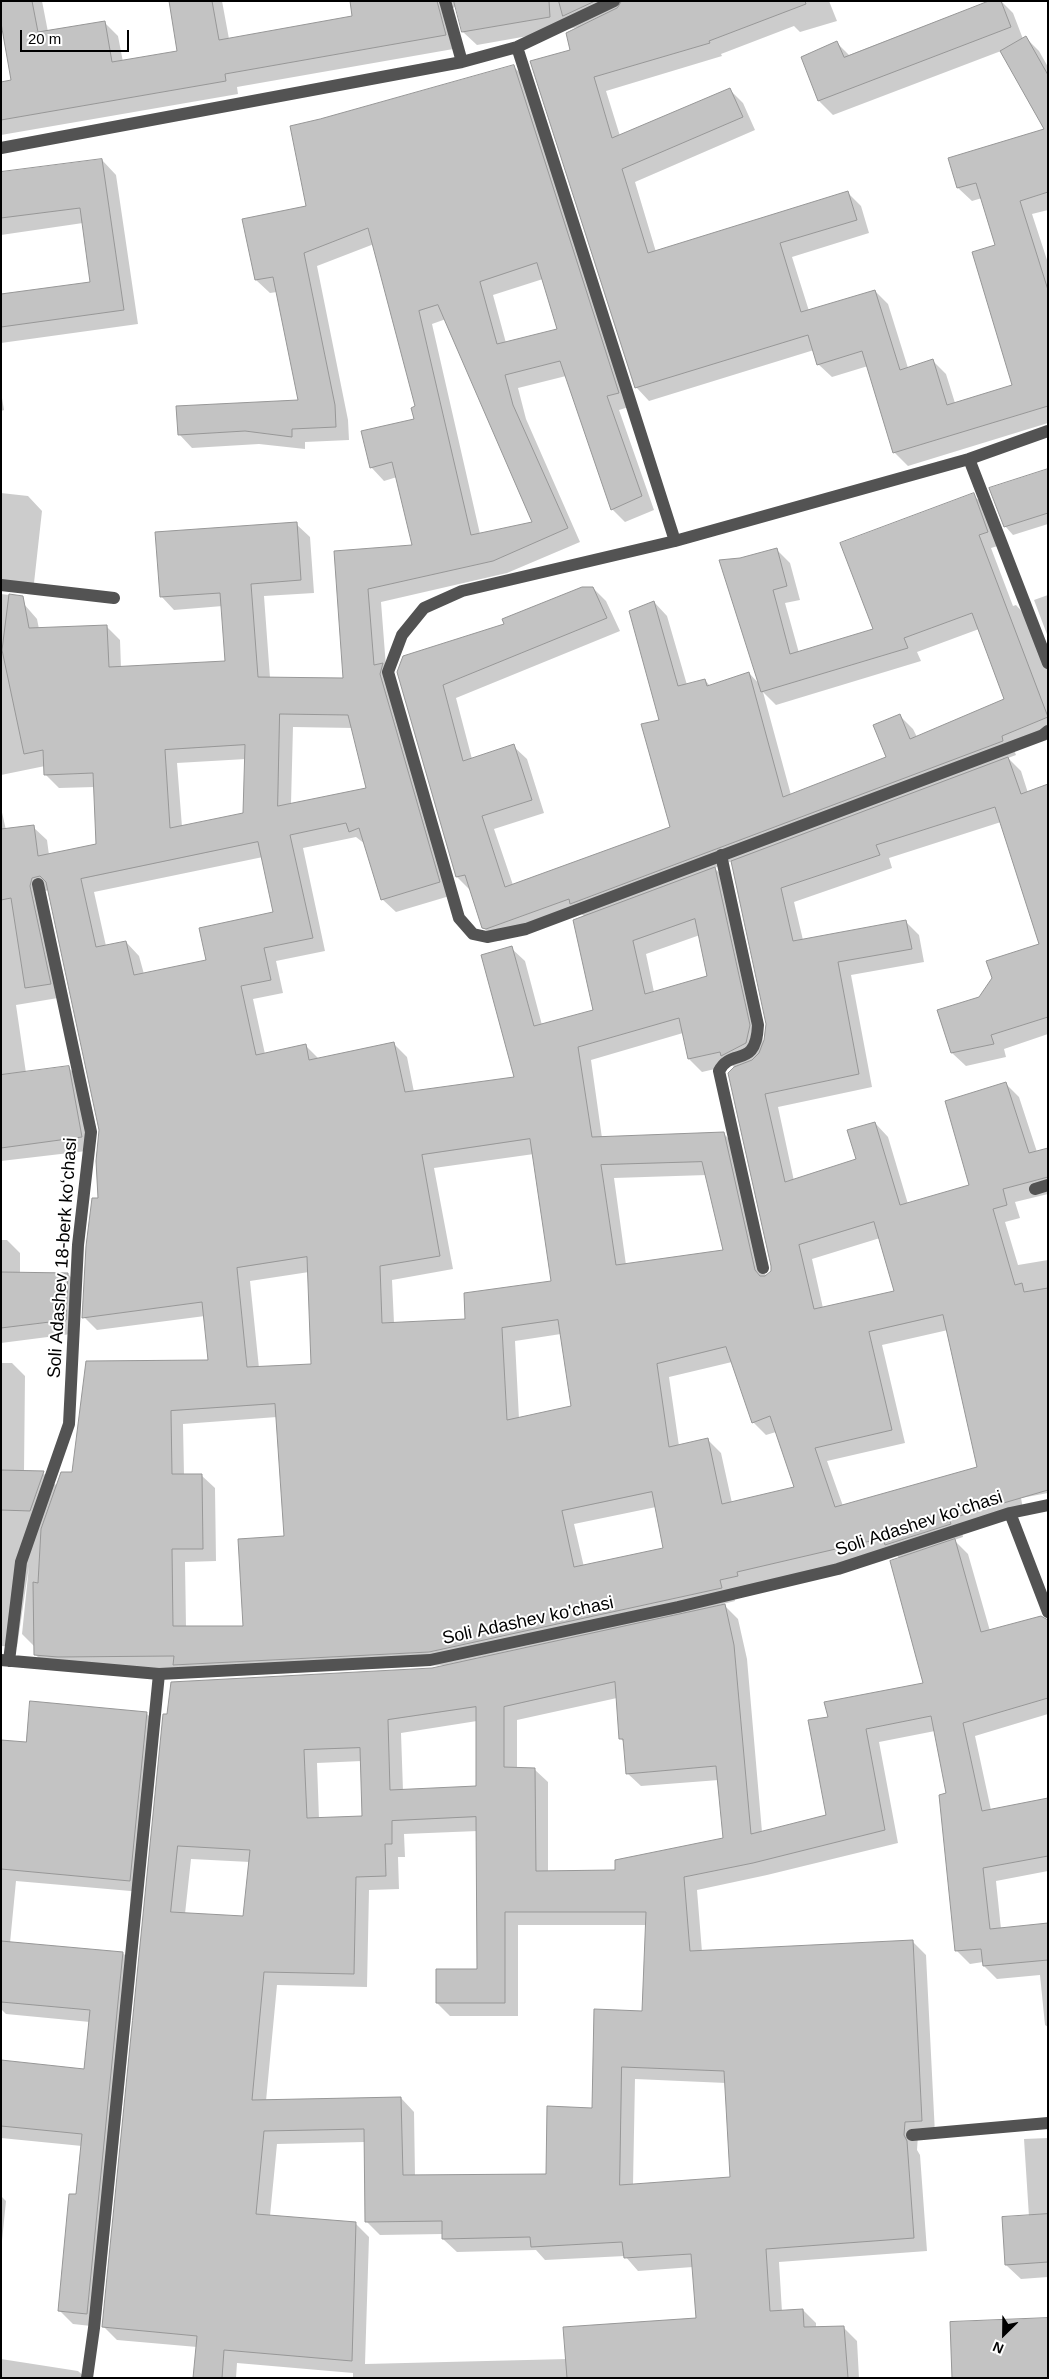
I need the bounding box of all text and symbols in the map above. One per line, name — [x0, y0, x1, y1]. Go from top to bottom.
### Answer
scale bar — [22, 20, 131, 52]
text: 20 m — [28, 30, 61, 47]
street label: Soli Adashev 18-berk koʻchasi — [44, 1137, 82, 1379]
street label: Soli Adashev ko'chasi — [833, 1487, 1005, 1561]
street label: Soli Adashev ko'chasi — [440, 1592, 616, 1650]
north arrow — [979, 2309, 1029, 2359]
text: N — [990, 2338, 1006, 2357]

